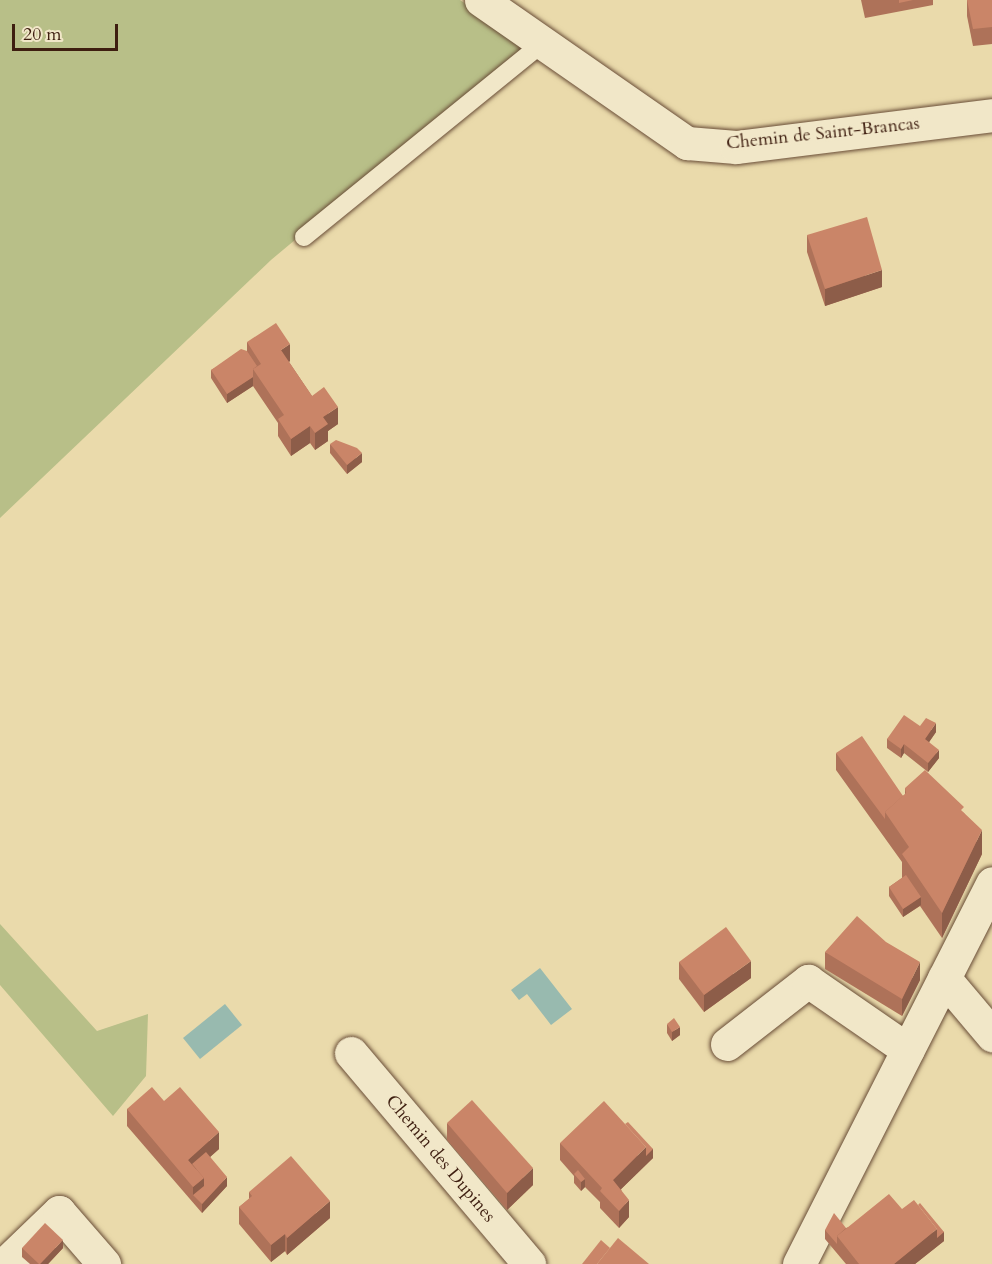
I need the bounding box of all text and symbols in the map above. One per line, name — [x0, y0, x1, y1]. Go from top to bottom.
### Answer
scale bar — [15, 12, 122, 50]
text: 20 m — [23, 22, 62, 47]
street label: Chemin de Saint-Brancas — [725, 113, 921, 155]
street label: Chemin des Dupines — [381, 1091, 499, 1227]

